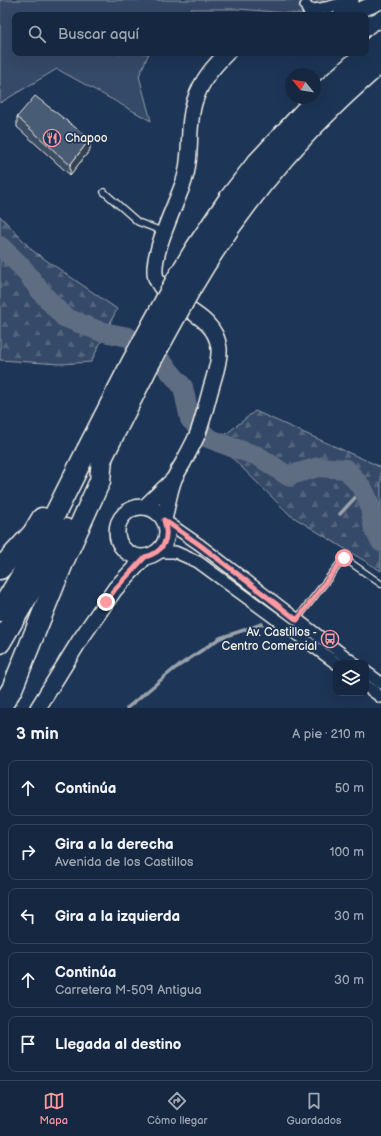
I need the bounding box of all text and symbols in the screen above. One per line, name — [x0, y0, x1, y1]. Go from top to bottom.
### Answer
search box — [12, 12, 369, 56]
icon: search — [26, 23, 48, 45]
text: Buscar aquí — [58, 25, 139, 44]
north arrow — [285, 68, 321, 104]
restaurant icon: Chapoo — [42, 128, 62, 148]
place label: Chapoo — [65, 131, 108, 146]
route start — [335, 549, 353, 567]
route end — [97, 593, 115, 611]
place label: Av. Castillos - Centro Comercial — [222, 625, 317, 654]
bus stop icon: Av. Castillos - Centro Comercial — [320, 629, 340, 649]
map controls — [333, 660, 369, 696]
button: layers — [333, 660, 369, 696]
text: 3 min — [16, 724, 59, 744]
text: A pie · 210 m — [292, 726, 365, 742]
icon: ahead — [17, 777, 39, 799]
text: Continúa — [55, 779, 116, 798]
text: 50 m — [335, 780, 364, 796]
text: Gira a la derecha — [55, 835, 174, 854]
icon: right — [17, 841, 39, 863]
text: 100 m — [329, 844, 364, 860]
text: Avenida de los Castillos — [55, 854, 194, 870]
icon: left — [17, 905, 39, 927]
text: Gira a la izquierda — [55, 907, 180, 926]
text: 30 m — [334, 908, 364, 924]
text: Continúa — [55, 963, 116, 982]
icon: ahead — [17, 969, 39, 991]
text: 30 m — [334, 972, 364, 988]
text: Carretera M-509 Antigua — [55, 982, 202, 998]
icon: arrive — [17, 1033, 39, 1055]
text: Llegada al destino — [55, 1035, 181, 1054]
tab: Mapa — [40, 1090, 68, 1127]
tab: Cómo llegar — [147, 1090, 207, 1127]
tab: Guardados — [287, 1090, 341, 1127]

